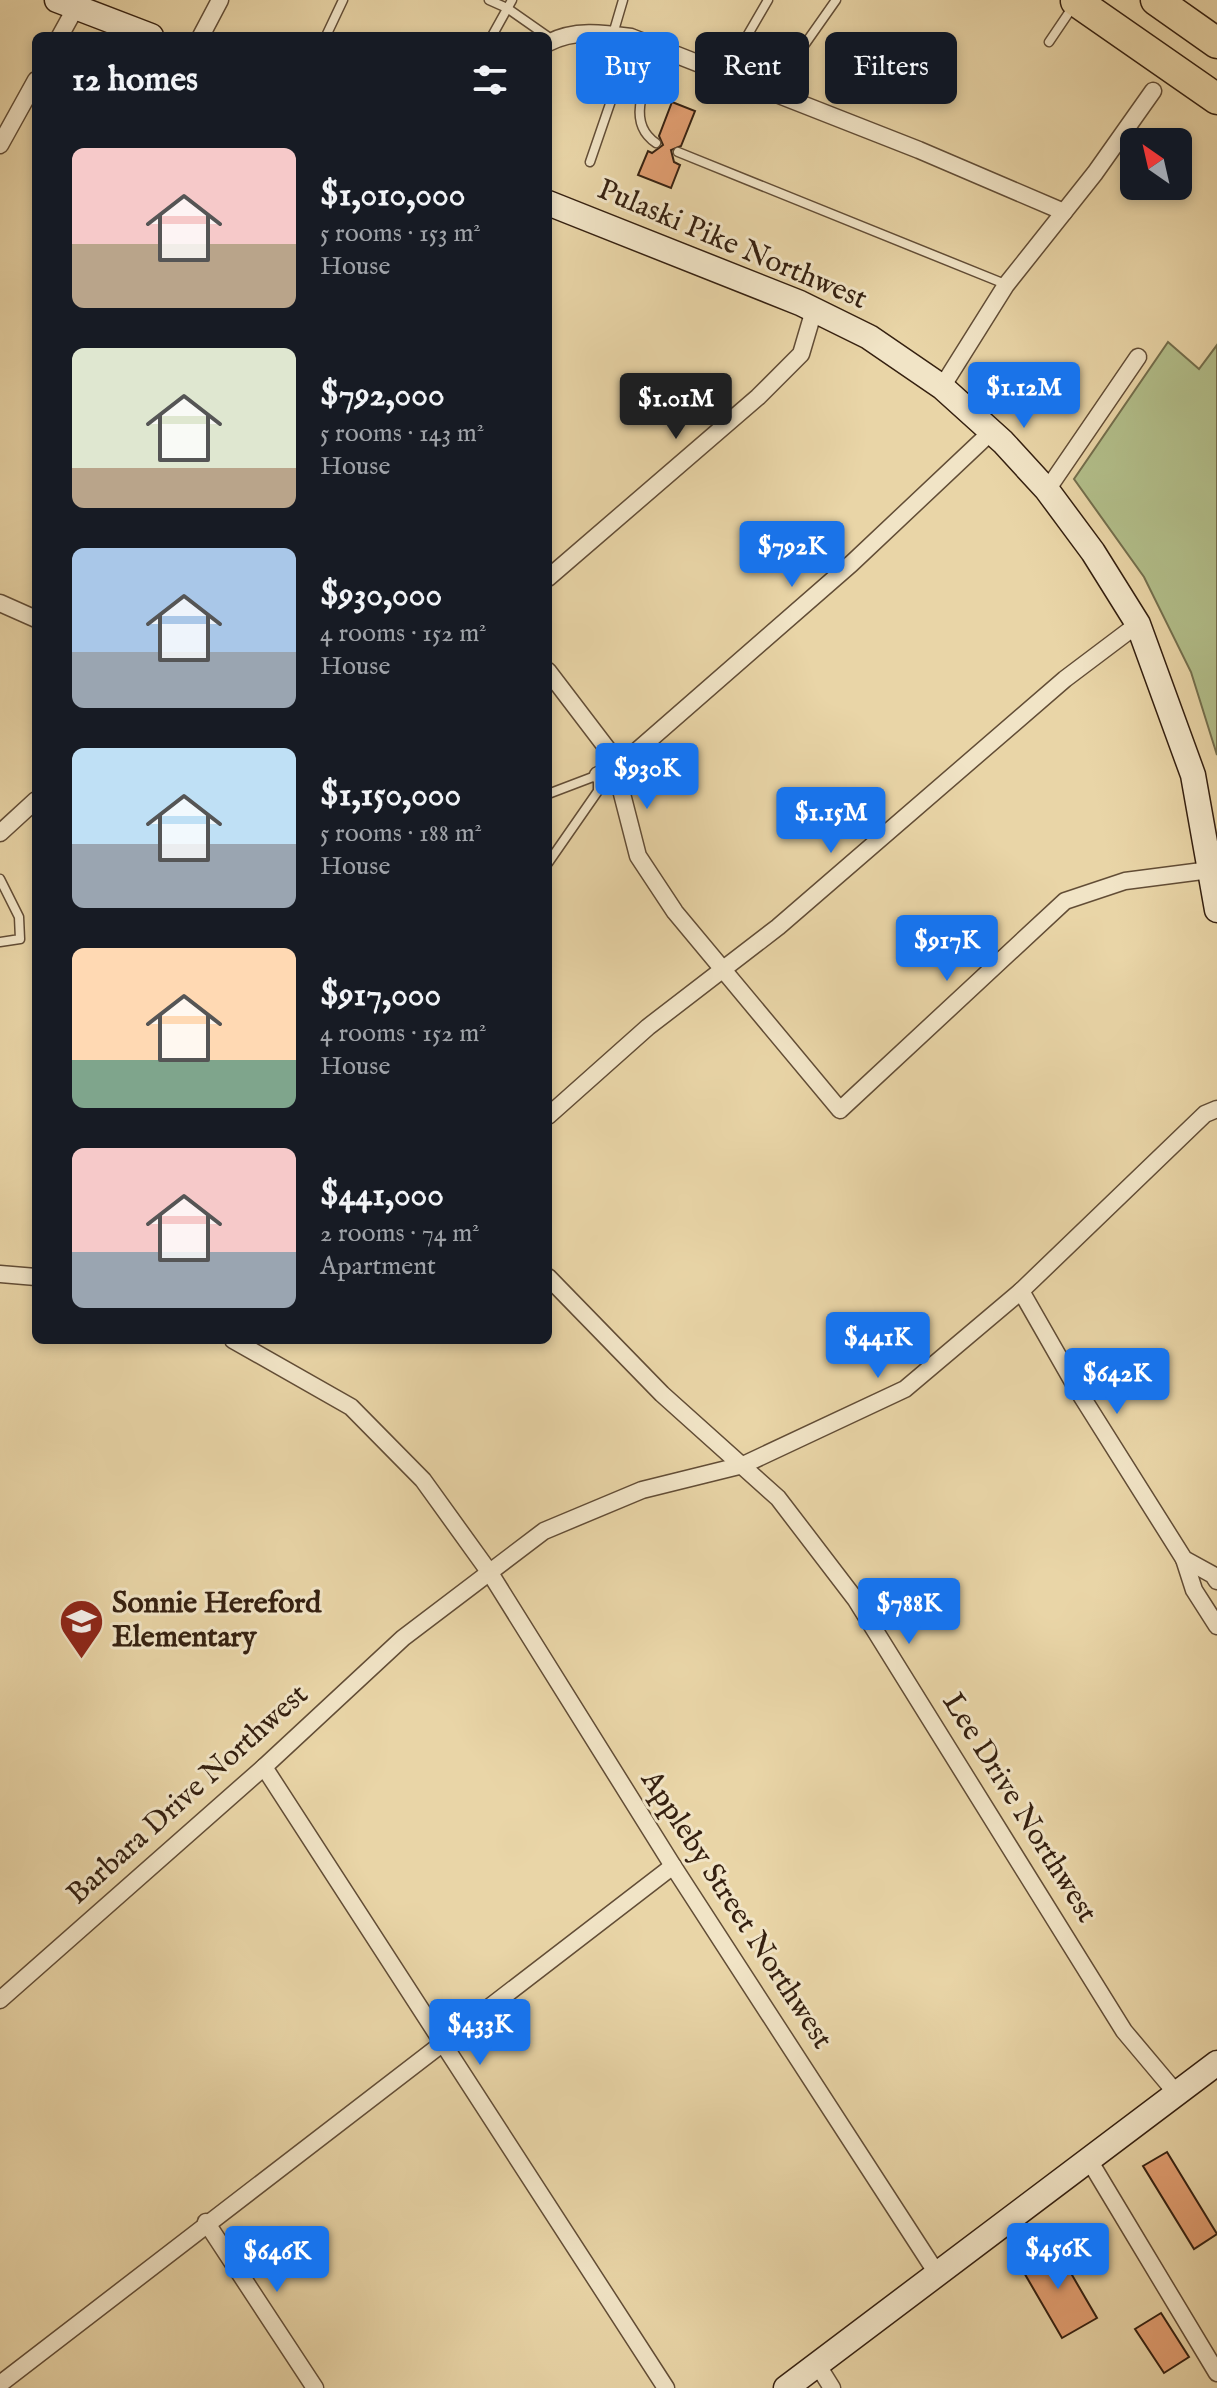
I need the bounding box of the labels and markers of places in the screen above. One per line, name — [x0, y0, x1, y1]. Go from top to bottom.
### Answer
pin: $1.12M — [959, 362, 1089, 430]
pin: $1.01M — [611, 373, 741, 441]
pin: $792K — [736, 521, 848, 589]
pin: $930K — [591, 743, 703, 811]
pin: $1.15M — [766, 787, 896, 855]
pin: $917K — [891, 915, 1003, 983]
pin: $441K — [822, 1312, 934, 1380]
pin: $642K — [1061, 1348, 1173, 1416]
pin: $788K — [853, 1578, 965, 1646]
place label: Sonnie Hereford Elementary — [112, 1585, 322, 1657]
school or university icon: Sonnie Hereford Elementary — [57, 1597, 105, 1660]
pin: $433K — [424, 1999, 536, 2067]
pin: $456K — [1002, 2223, 1114, 2291]
pin: $646K — [221, 2226, 333, 2294]

